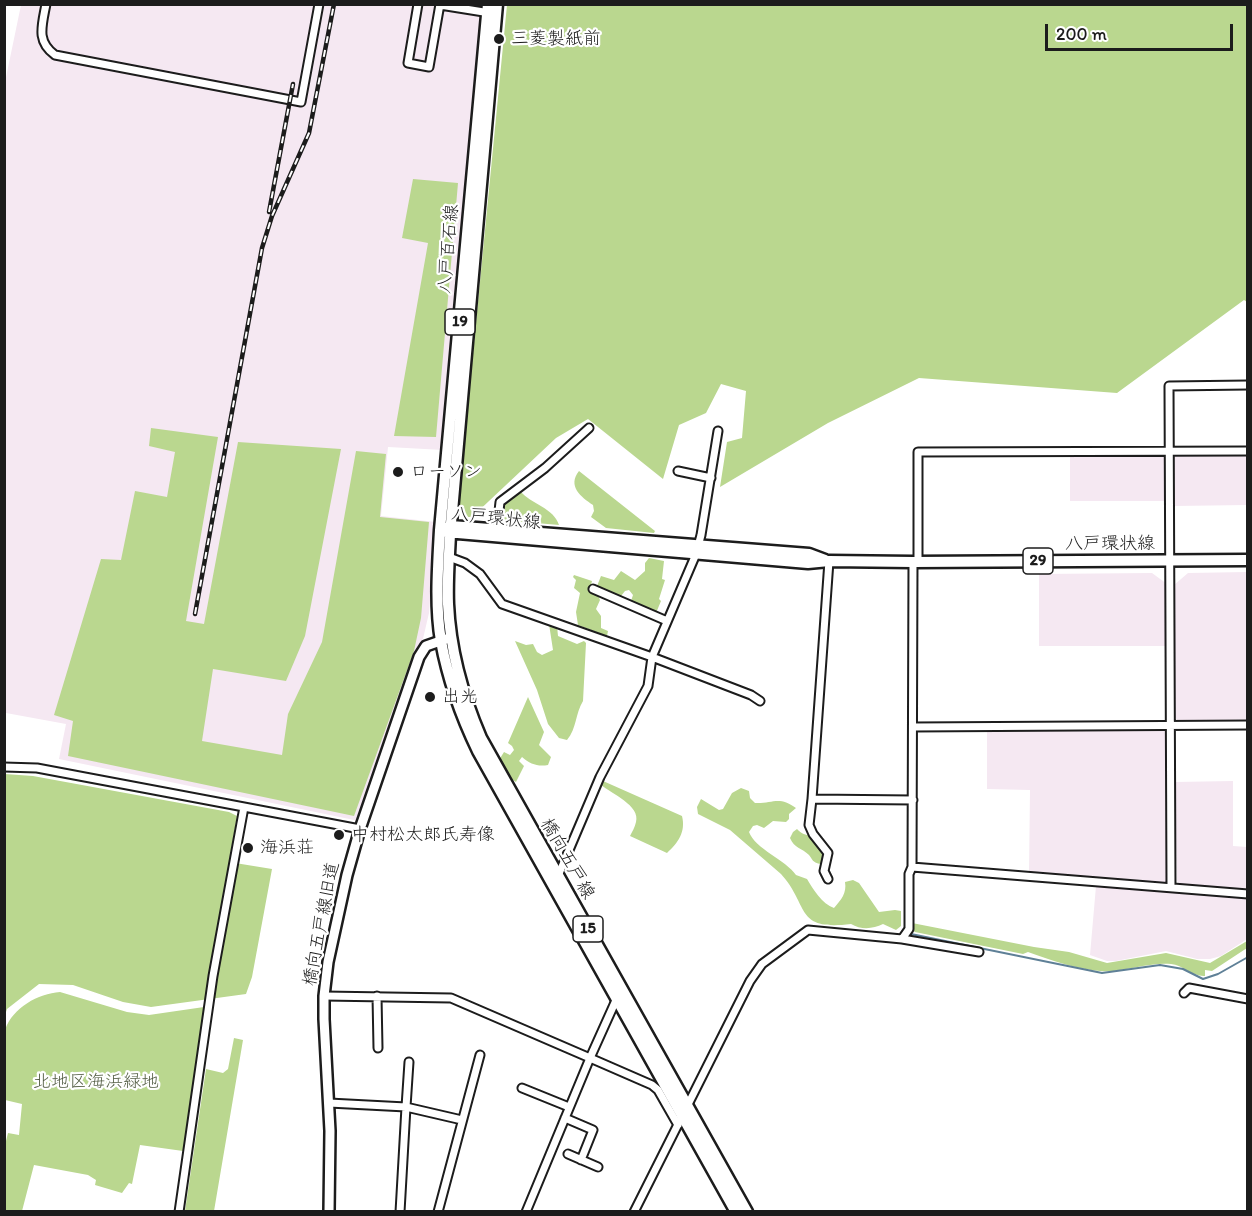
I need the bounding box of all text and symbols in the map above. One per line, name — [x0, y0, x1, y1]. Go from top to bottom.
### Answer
scale bar — [1048, 12, 1236, 50]
text: 200 m — [1056, 23, 1107, 45]
place label: 三菱製紙前 — [511, 28, 601, 50]
marker: 三菱製紙前 — [492, 32, 506, 46]
street label: 八戸百石線 — [434, 203, 464, 295]
road number: 19 — [445, 309, 475, 335]
place label: ローソン — [410, 461, 482, 483]
marker: ローソン — [391, 465, 405, 479]
street label: 八戸環状線 — [450, 504, 542, 534]
street label: 八戸環状線 — [1065, 533, 1155, 555]
road number: 29 — [1023, 548, 1053, 574]
place label: 出光 — [442, 686, 478, 708]
marker: 出光 — [423, 690, 437, 704]
street label: 橋向五戸線 — [535, 815, 599, 903]
place label: 中村松太郎氏寿像 — [351, 824, 495, 846]
marker: 中村松太郎氏寿像 — [332, 828, 346, 842]
place label: 海浜荘 — [260, 837, 314, 859]
marker: 海浜荘 — [241, 841, 255, 855]
street label: 橋向五戸線旧道 — [299, 860, 345, 988]
road number: 15 — [573, 916, 603, 942]
park label: 北地区海浜緑地 — [33, 1071, 159, 1093]

